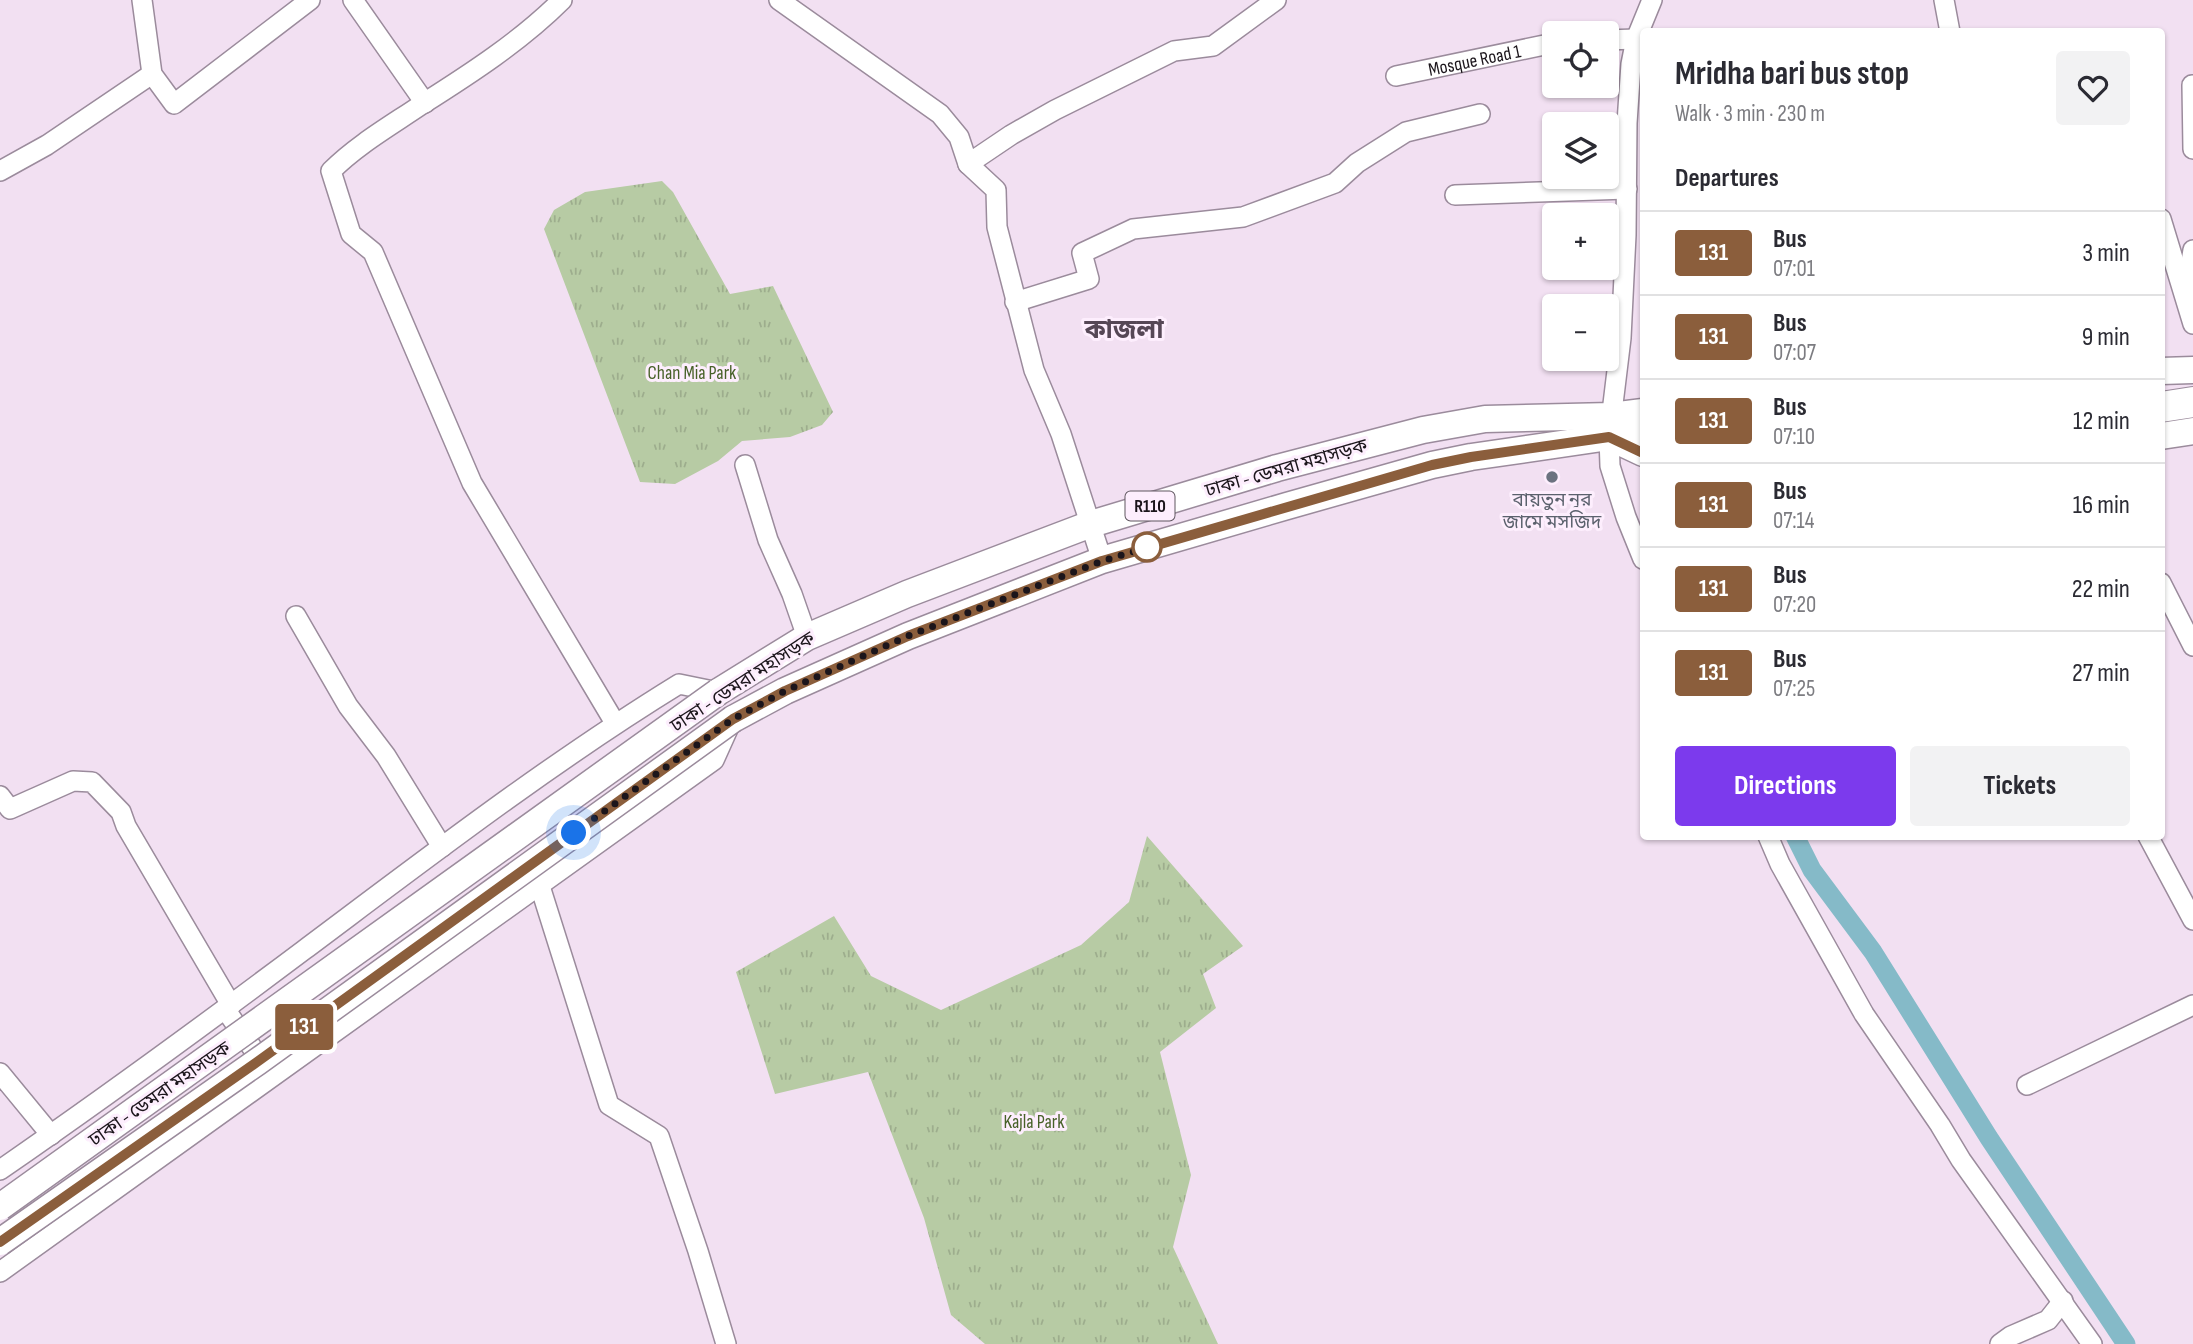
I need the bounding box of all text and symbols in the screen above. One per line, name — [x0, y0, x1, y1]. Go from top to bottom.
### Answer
map controls — [1542, 21, 1619, 371]
button: locate — [1542, 21, 1619, 98]
street label: Mosque Road 1 — [1426, 40, 1523, 82]
button: heart — [2056, 51, 2130, 125]
text: Mridha bari bus stop — [1675, 54, 1909, 94]
text: Walk · 3 min · 230 m — [1675, 100, 1825, 128]
button: layers — [1542, 112, 1619, 189]
text: Departures — [1675, 163, 1779, 194]
button: + — [1542, 203, 1619, 280]
text: Bus — [1773, 224, 1807, 255]
text: 131 — [1699, 238, 1728, 267]
text: 3 min — [2082, 238, 2130, 269]
text: 07:01 — [1773, 255, 1815, 283]
button: − — [1542, 294, 1619, 371]
text: Bus — [1773, 308, 1807, 339]
district label: কাজলা — [1083, 315, 1164, 346]
text: 131 — [1699, 322, 1728, 351]
text: 9 min — [2082, 322, 2130, 353]
text: 07:07 — [1773, 339, 1816, 367]
park label: Chan Mia Park — [648, 362, 737, 385]
text: Bus — [1773, 392, 1807, 423]
text: 131 — [1699, 406, 1728, 435]
text: 12 min — [2073, 406, 2130, 437]
text: 07:10 — [1773, 423, 1815, 451]
street label: ঢাকা - ডেমরা মহাসড়ক — [1202, 434, 1371, 503]
marker: বায়তুন নূর জামে মসজিদ — [1544, 469, 1560, 485]
text: Bus — [1773, 476, 1807, 507]
place label: বায়তুন নূর জামে মসজিদ — [1502, 489, 1602, 534]
text: 131 — [1699, 490, 1728, 519]
text: 16 min — [2073, 490, 2130, 521]
road number: R110 — [1126, 492, 1174, 520]
text: 07:14 — [1773, 507, 1814, 535]
unlabelled marker — [1132, 532, 1162, 562]
text: Bus — [1773, 560, 1807, 591]
text: 131 — [1699, 574, 1728, 603]
text: 22 min — [2072, 574, 2130, 605]
text: 07:20 — [1773, 591, 1816, 619]
street label: ঢাকা - ডেমরা মহাসড়ক — [665, 627, 820, 738]
text: Bus — [1773, 644, 1807, 675]
text: 131 — [1699, 658, 1728, 687]
text: 27 min — [2072, 658, 2130, 689]
text: 07:25 — [1773, 675, 1815, 703]
button: Directions — [1675, 746, 1896, 826]
button: Tickets — [1910, 746, 2130, 826]
your location — [556, 815, 591, 850]
line badge: 131 — [264, 1004, 344, 1050]
text: 131 — [289, 1012, 319, 1041]
street label: ঢাকা - ডেমরা মহাসড়ক — [84, 1036, 236, 1152]
park label: Kajla Park — [1004, 1111, 1065, 1134]

